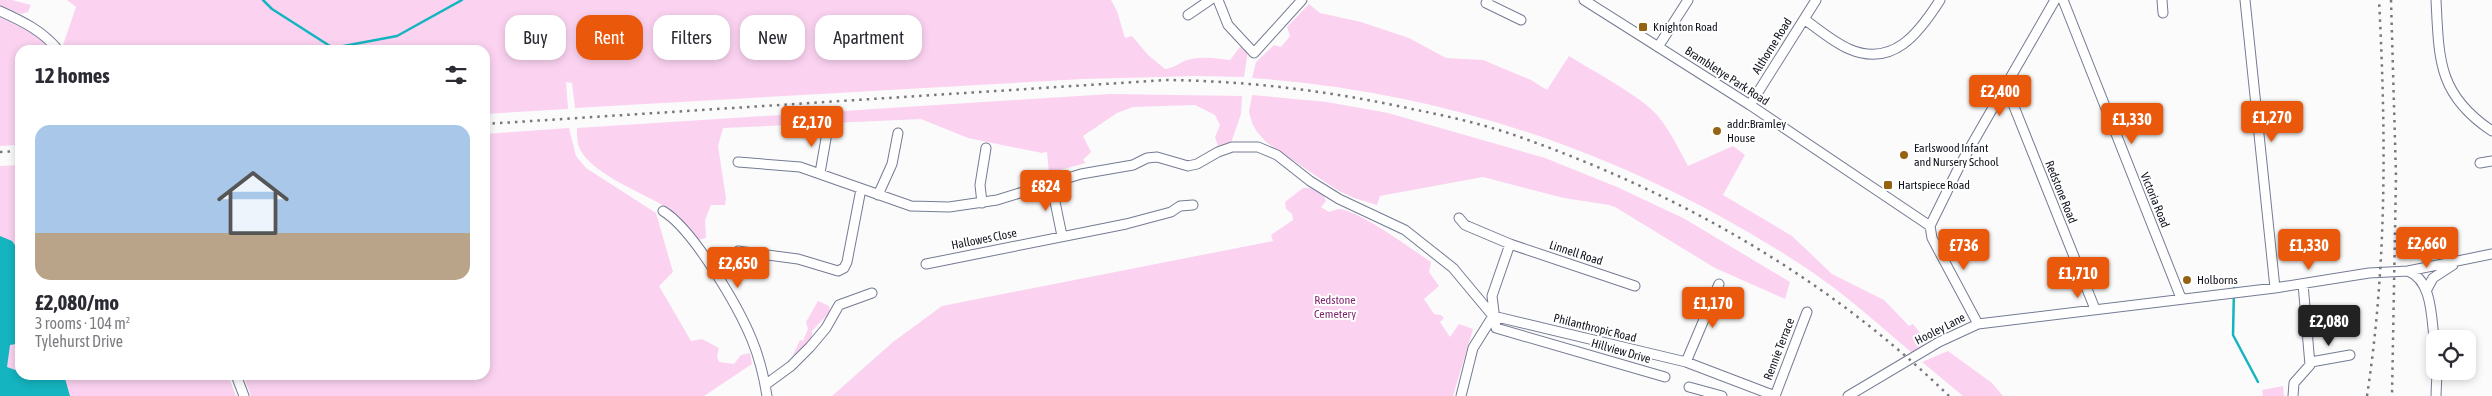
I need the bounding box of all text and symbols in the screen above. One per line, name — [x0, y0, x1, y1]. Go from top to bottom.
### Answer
chip: Buy — [505, 15, 566, 60]
chip: Rent — [576, 15, 643, 60]
chip: Filters — [653, 15, 730, 60]
chip: New — [740, 15, 805, 60]
chip: Apartment — [815, 15, 922, 60]
street label: Althorne Road — [1749, 15, 1795, 77]
place label: Knighton Road — [1653, 20, 1718, 34]
marker: Knighton Road — [1637, 21, 1649, 33]
street label: Brambletye Park Road — [1682, 44, 1772, 108]
icon: filters — [442, 61, 470, 89]
text: 12 homes — [35, 63, 110, 87]
pin: £2,400 — [1959, 74, 2041, 117]
text: £2,400 — [1980, 82, 2020, 100]
pin: £1,270 — [2231, 100, 2313, 143]
pin: £1,330 — [2091, 102, 2173, 145]
pin: £2,170 — [771, 106, 853, 148]
text: £1,270 — [2252, 108, 2292, 126]
text: £1,330 — [2112, 110, 2152, 128]
text: £2,170 — [792, 113, 832, 131]
place label: addr:Bramley House — [1727, 117, 1786, 145]
marker: addr:Bramley House — [1711, 125, 1723, 137]
place label: Earlswood Infant and Nursery School — [1914, 141, 2000, 169]
marker: Earlswood Infant and Nursery School — [1898, 149, 1910, 161]
icon: home — [208, 158, 298, 248]
street label: Redstone Road — [2042, 159, 2080, 225]
pin: £824 — [1016, 170, 1076, 212]
street label: Victoria Road — [2138, 170, 2172, 230]
text: £824 — [1031, 177, 1061, 195]
place label: Hartspiece Road — [1898, 178, 1970, 192]
marker: Hartspiece Road — [1882, 179, 1894, 191]
street label: Hallowes Close — [950, 226, 1018, 252]
pin: £2,660 — [2386, 226, 2468, 269]
pin: £736 — [1934, 228, 1994, 271]
pin: £1,330 — [2268, 228, 2350, 271]
text: £2,660 — [2407, 234, 2447, 252]
text: £736 — [1949, 236, 1979, 254]
text: £1,330 — [2289, 236, 2329, 254]
street label: Linnell Road — [1547, 238, 1605, 268]
pin: £2,650 — [697, 246, 779, 289]
text: £2,650 — [718, 254, 758, 272]
pin: £1,710 — [2037, 256, 2119, 299]
text: £1,710 — [2058, 264, 2098, 282]
place label: Holborns — [2197, 273, 2238, 287]
marker: Holborns — [2181, 274, 2193, 286]
pin: £1,170 — [1672, 286, 1754, 329]
text: £2,080/mo — [35, 290, 119, 314]
park label: Redstone Cemetery — [1314, 293, 1356, 321]
text: £1,170 — [1693, 294, 1733, 312]
pin: £2,080 — [2288, 304, 2370, 347]
street label: Hooley Lane — [1912, 310, 1968, 348]
street label: Philanthropic Road — [1552, 311, 1638, 345]
text: £2,080 — [2309, 312, 2349, 330]
text: 3 rooms · 104 m² — [35, 314, 130, 332]
street label: Rennie Terrace — [1761, 316, 1797, 382]
map controls — [2426, 330, 2476, 380]
button: locate — [2426, 330, 2476, 380]
text: Tylehurst Drive — [35, 332, 123, 350]
street label: Hillview Drive — [1590, 336, 1652, 366]

